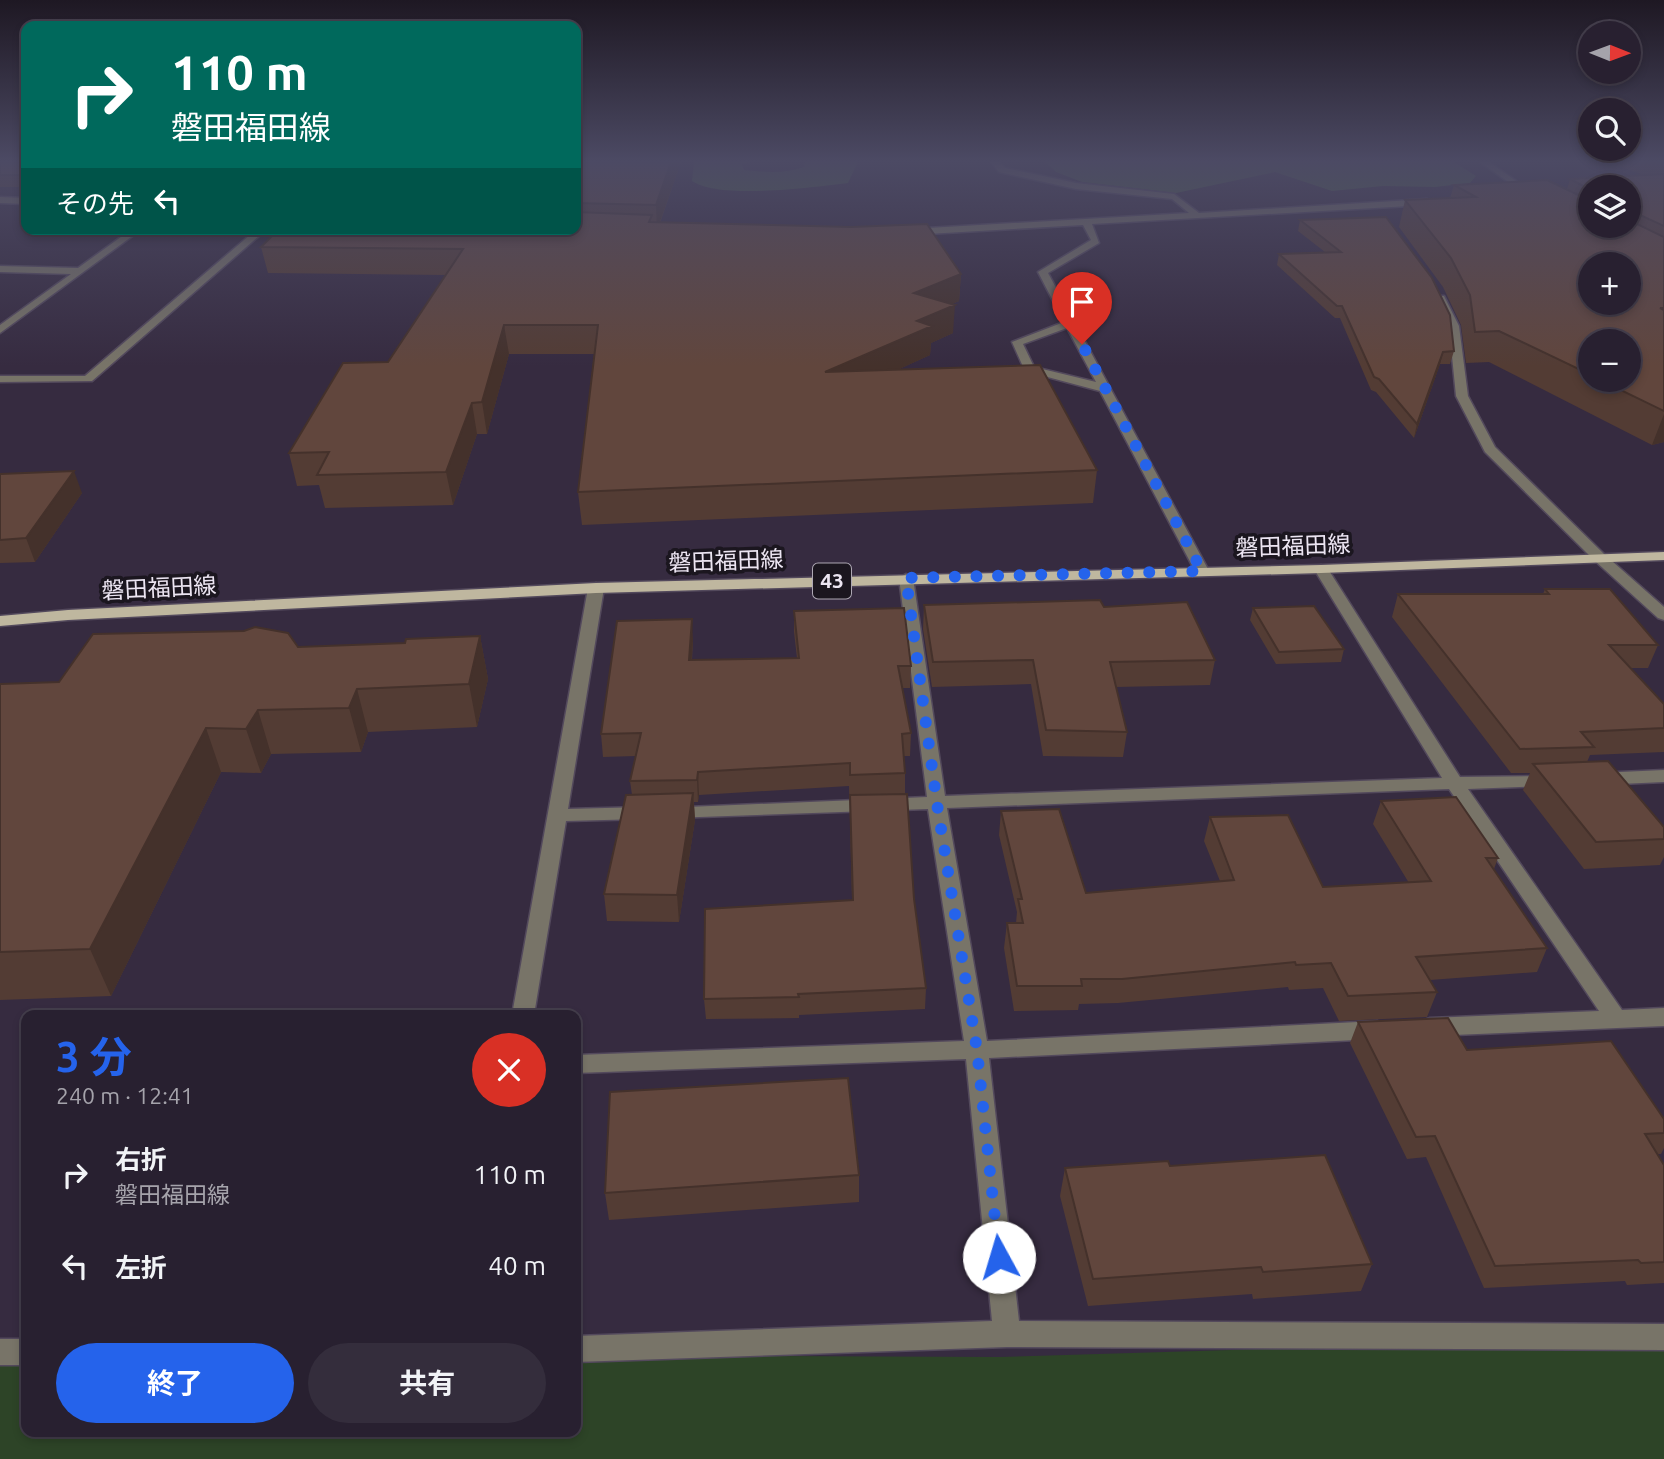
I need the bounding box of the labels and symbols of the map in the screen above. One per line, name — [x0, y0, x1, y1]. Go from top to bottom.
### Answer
north arrow — [1578, 21, 1642, 84]
pin — [1052, 272, 1112, 344]
street label: 磐田福田線 — [1235, 531, 1351, 560]
street label: 磐田福田線 — [668, 546, 784, 575]
road number: 43 — [813, 564, 851, 598]
street label: 磐田福田線 — [101, 572, 217, 603]
position arrow — [962, 1220, 1036, 1294]

